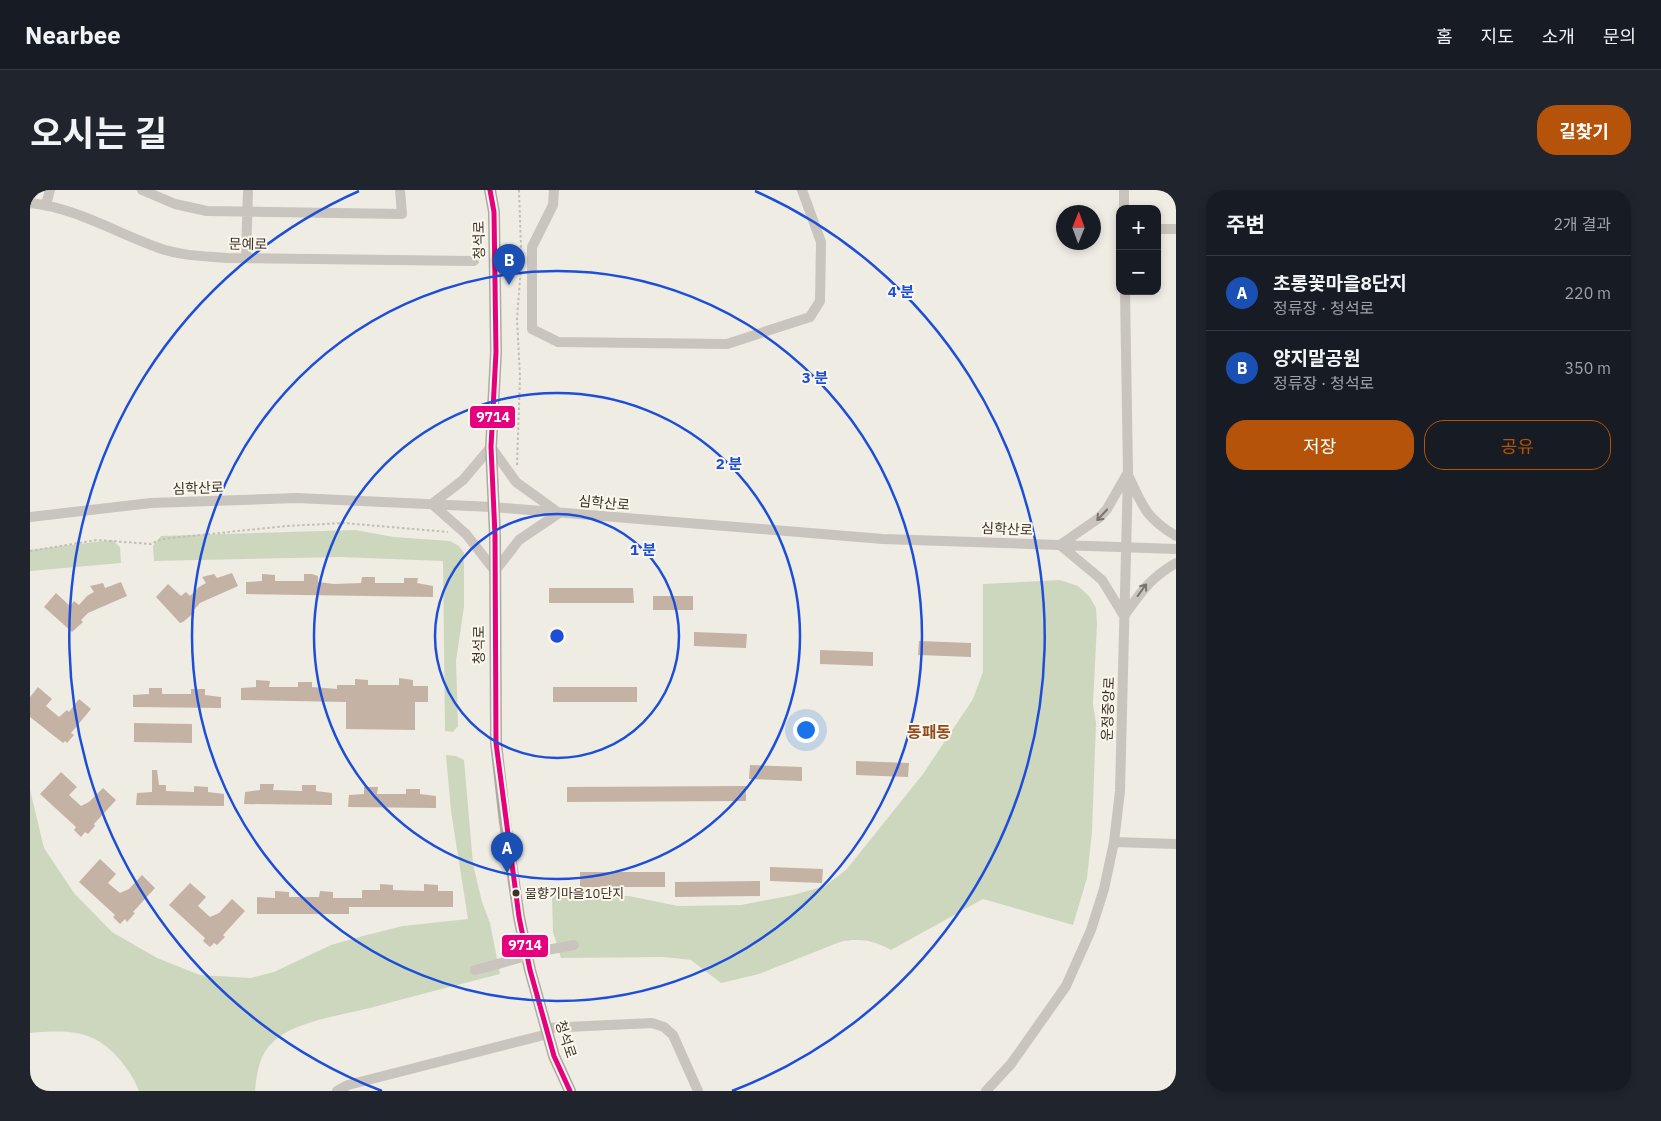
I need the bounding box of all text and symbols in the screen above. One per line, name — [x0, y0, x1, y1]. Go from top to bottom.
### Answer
text: Nearbee — [25, 19, 121, 51]
text: 홈 — [1436, 25, 1453, 48]
text: 지도 — [1481, 25, 1514, 48]
text: 소개 — [1542, 25, 1575, 48]
text: 문의 — [1603, 25, 1636, 48]
button: 길찾기 — [1537, 105, 1631, 155]
text: 오시는 길 — [30, 110, 167, 156]
north arrow — [1056, 205, 1101, 250]
map controls — [1116, 205, 1161, 295]
button: + — [1116, 205, 1161, 250]
text: 주변 — [1226, 210, 1265, 238]
text: 2개 결과 — [1553, 214, 1611, 234]
street label: 청석로 — [470, 220, 488, 259]
street label: 문예로 — [229, 235, 268, 253]
pin: B — [493, 244, 525, 285]
button: − — [1116, 250, 1161, 295]
text: 초롱꽃마을8단지 — [1273, 271, 1407, 295]
text: 4 분 — [888, 282, 914, 301]
text: A — [1237, 283, 1247, 303]
text: 220 m — [1564, 283, 1611, 303]
text: 정류장 · 청석로 — [1273, 298, 1374, 318]
text: 양지말공원 — [1273, 346, 1360, 370]
text: B — [1237, 358, 1247, 378]
text: 350 m — [1564, 358, 1611, 378]
text: 3 분 — [802, 368, 828, 387]
text: 정류장 · 청석로 — [1273, 373, 1374, 393]
line badge: 9714 — [469, 405, 516, 429]
text: 9714 — [476, 408, 510, 426]
button: 저장 — [1226, 420, 1414, 470]
button: 공유 — [1424, 420, 1611, 470]
text: 2 분 — [716, 454, 742, 473]
street label: 심학산로 — [172, 478, 224, 498]
street label: 심학산로 — [578, 492, 631, 514]
one-way arrow — [1096, 508, 1108, 521]
street label: 심학산로 — [981, 519, 1033, 539]
text: 1 분 — [630, 540, 656, 559]
one-way arrow — [1137, 584, 1148, 597]
street label: 청석로 — [470, 626, 488, 664]
centre of rings — [548, 627, 566, 645]
street label: 운정중앙로 — [1098, 676, 1118, 741]
your location — [793, 717, 819, 743]
district label: 동패동 — [907, 722, 951, 742]
pin: A — [491, 832, 523, 873]
place label: 물향기마을10단지 — [525, 885, 624, 902]
marker: 물향기마을10단지 — [511, 888, 521, 898]
line badge: 9714 — [501, 934, 549, 958]
text: 9714 — [508, 936, 542, 954]
street label: 청석로 — [551, 1018, 581, 1060]

